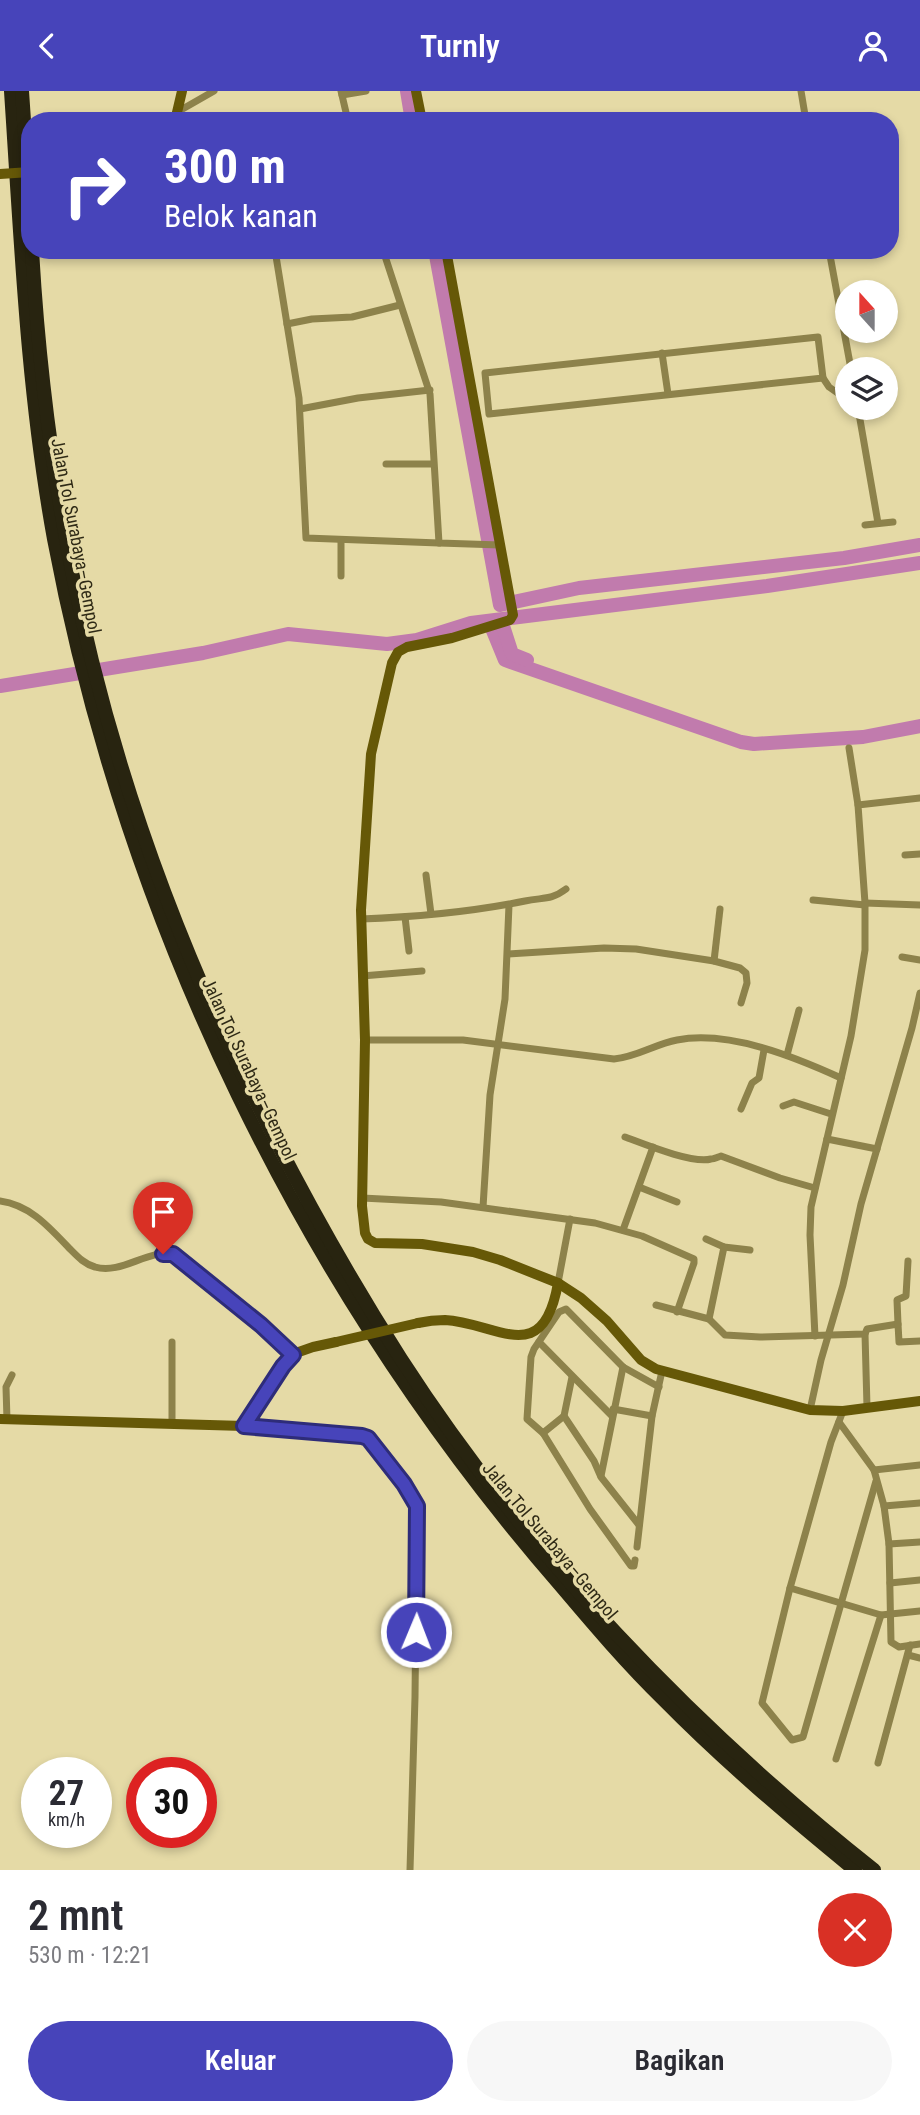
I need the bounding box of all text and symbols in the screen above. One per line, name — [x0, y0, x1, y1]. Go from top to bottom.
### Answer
icon: back — [28, 27, 66, 65]
text: Turnly — [420, 27, 500, 65]
icon: person — [854, 27, 892, 65]
text: 300 m — [164, 138, 286, 195]
icon: right — [49, 140, 140, 231]
text: Belok kanan — [164, 197, 318, 235]
north arrow — [835, 280, 898, 343]
map controls — [835, 280, 898, 420]
button: layers — [835, 357, 898, 420]
street label: Jalan Tol Surabaya–Gempol — [47, 436, 106, 635]
street label: Jalan Tol Surabaya–Gempol — [198, 974, 301, 1163]
pin — [133, 1182, 193, 1254]
icon: arrive — [144, 1193, 182, 1231]
street label: Jalan Tol Surabaya–Gempol — [479, 1458, 622, 1623]
position arrow — [379, 1595, 453, 1669]
speed limit sign: 30 — [126, 1757, 217, 1848]
text: 27 — [49, 1773, 84, 1814]
text: km/h — [48, 1809, 85, 1830]
text: 2 mnt — [28, 1891, 123, 1940]
button: close — [818, 1893, 892, 1967]
text: 530 m · 12:21 — [28, 1942, 152, 1969]
button: Keluar — [28, 2021, 453, 2101]
button: Bagikan — [467, 2021, 892, 2101]

